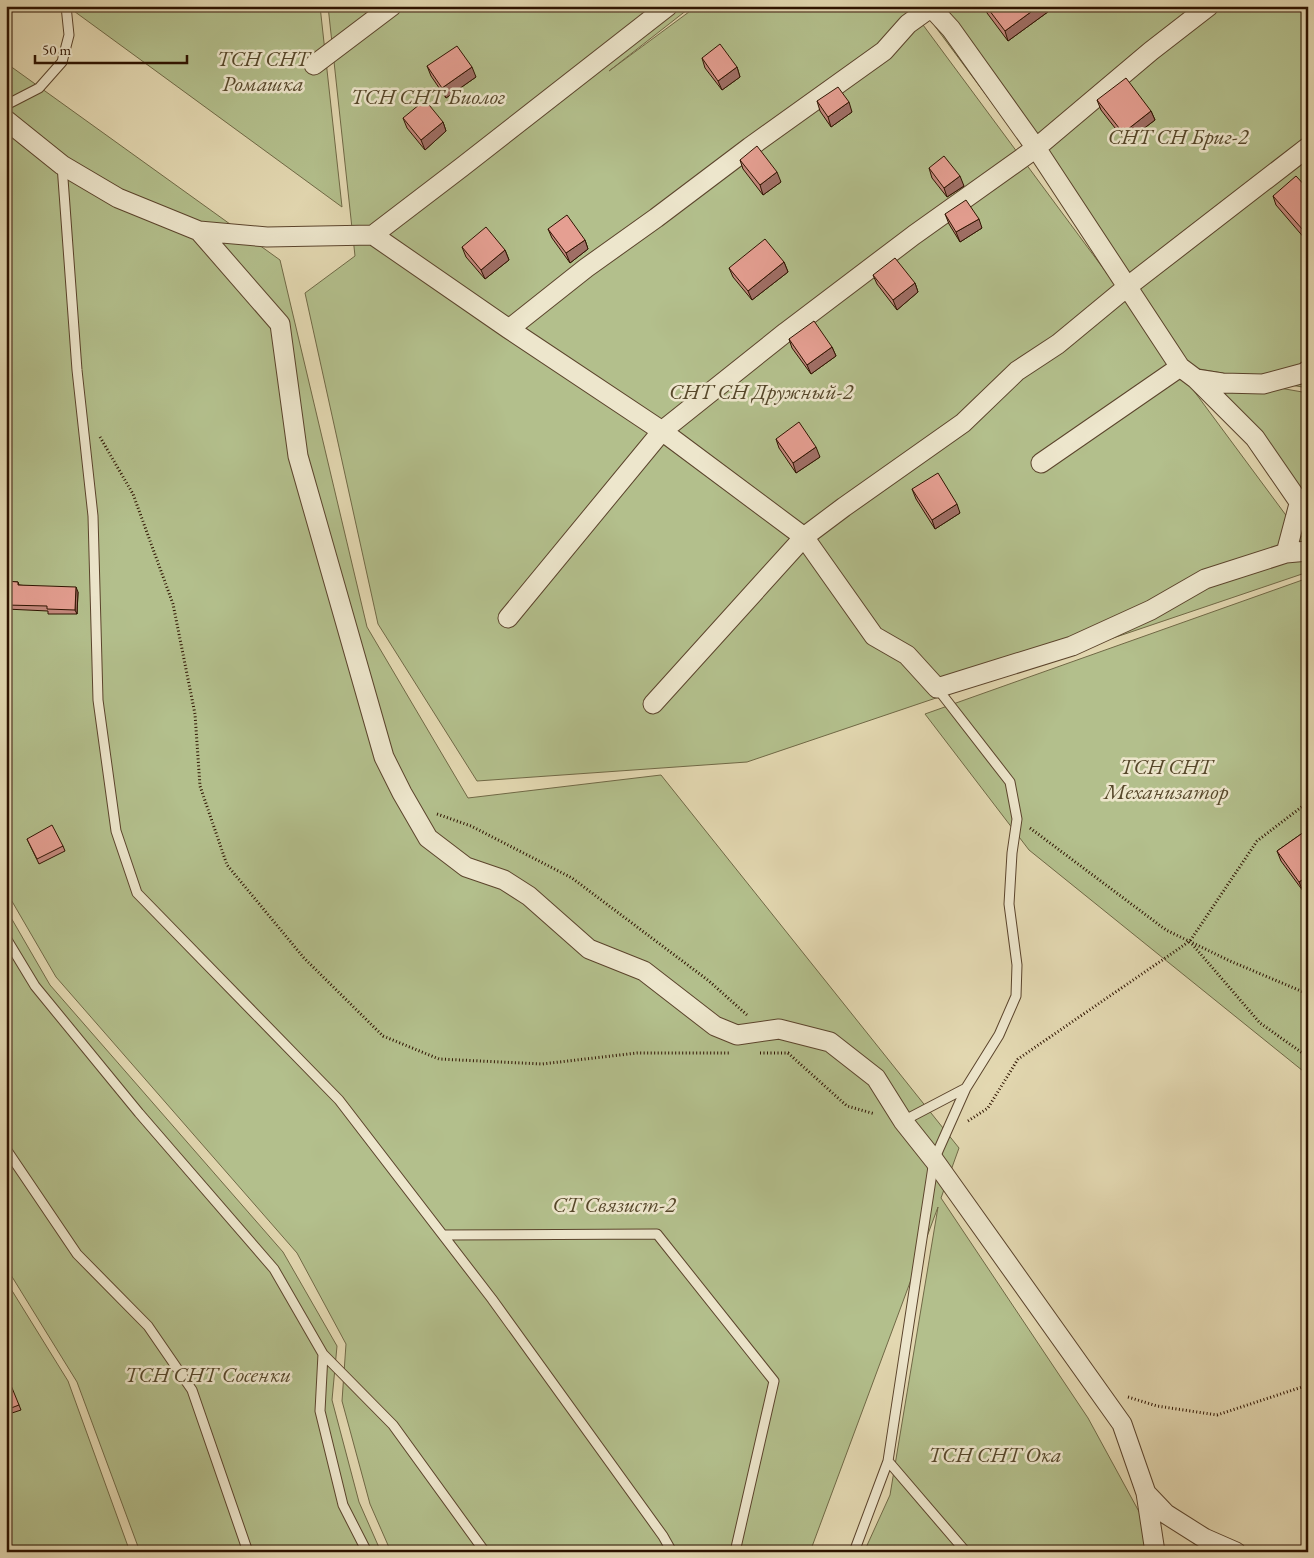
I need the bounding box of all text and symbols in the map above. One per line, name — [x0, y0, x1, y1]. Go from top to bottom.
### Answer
scale bar — [35, 32, 188, 64]
text: 50 m — [42, 40, 71, 59]
park label: ТСН СНТ Ромашка — [217, 44, 313, 98]
park label: ТСН СНТ Биолог — [351, 82, 505, 111]
park label: СНТ СН Бриг-2 — [1108, 122, 1250, 151]
park label: СНТ СН Дружный-2 — [669, 377, 854, 406]
park label: ТСН СНТ Механизатор — [1102, 752, 1229, 806]
park label: СТ Связист-2 — [552, 1190, 677, 1219]
park label: ТСН СНТ Сосенки — [125, 1360, 291, 1389]
park label: ТСН СНТ Ока — [928, 1440, 1062, 1469]

